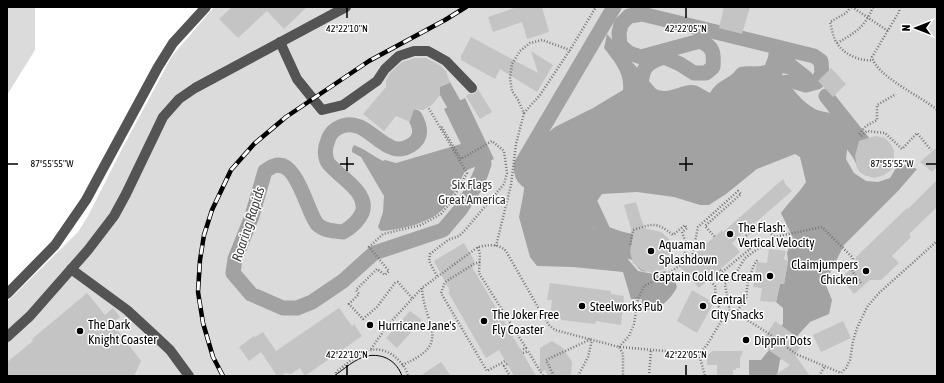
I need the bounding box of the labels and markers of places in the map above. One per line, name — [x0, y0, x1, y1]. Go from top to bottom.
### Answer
place label: The Flash: Vertical Velocity — [738, 220, 815, 250]
marker: The Flash: Vertical Velocity — [725, 229, 735, 239]
place label: Aquaman Splashdown — [659, 237, 717, 267]
marker: Aquaman Splashdown — [646, 246, 656, 256]
place label: Claimjumpers Chicken — [791, 257, 858, 287]
marker: Claimjumpers Chicken — [861, 266, 871, 276]
place label: Captain Cold Ice Cream — [653, 269, 762, 284]
marker: Captain Cold Ice Cream — [765, 271, 775, 281]
place label: Central City Snacks — [711, 292, 764, 322]
place label: Steelworks Pub — [590, 299, 663, 314]
marker: Steelworks Pub — [577, 301, 587, 311]
marker: Central City Snacks — [698, 301, 708, 311]
place label: The Joker Free Fly Coaster — [492, 307, 559, 337]
marker: The Joker Free Fly Coaster — [479, 316, 489, 326]
place label: The Dark Knight Coaster — [88, 317, 157, 347]
place label: Hurricane Jane's — [378, 318, 456, 333]
marker: Hurricane Jane's — [365, 320, 375, 330]
marker: The Dark Knight Coaster — [75, 326, 85, 336]
place label: Dippin' Dots — [754, 333, 812, 348]
marker: Dippin' Dots — [741, 335, 751, 345]

